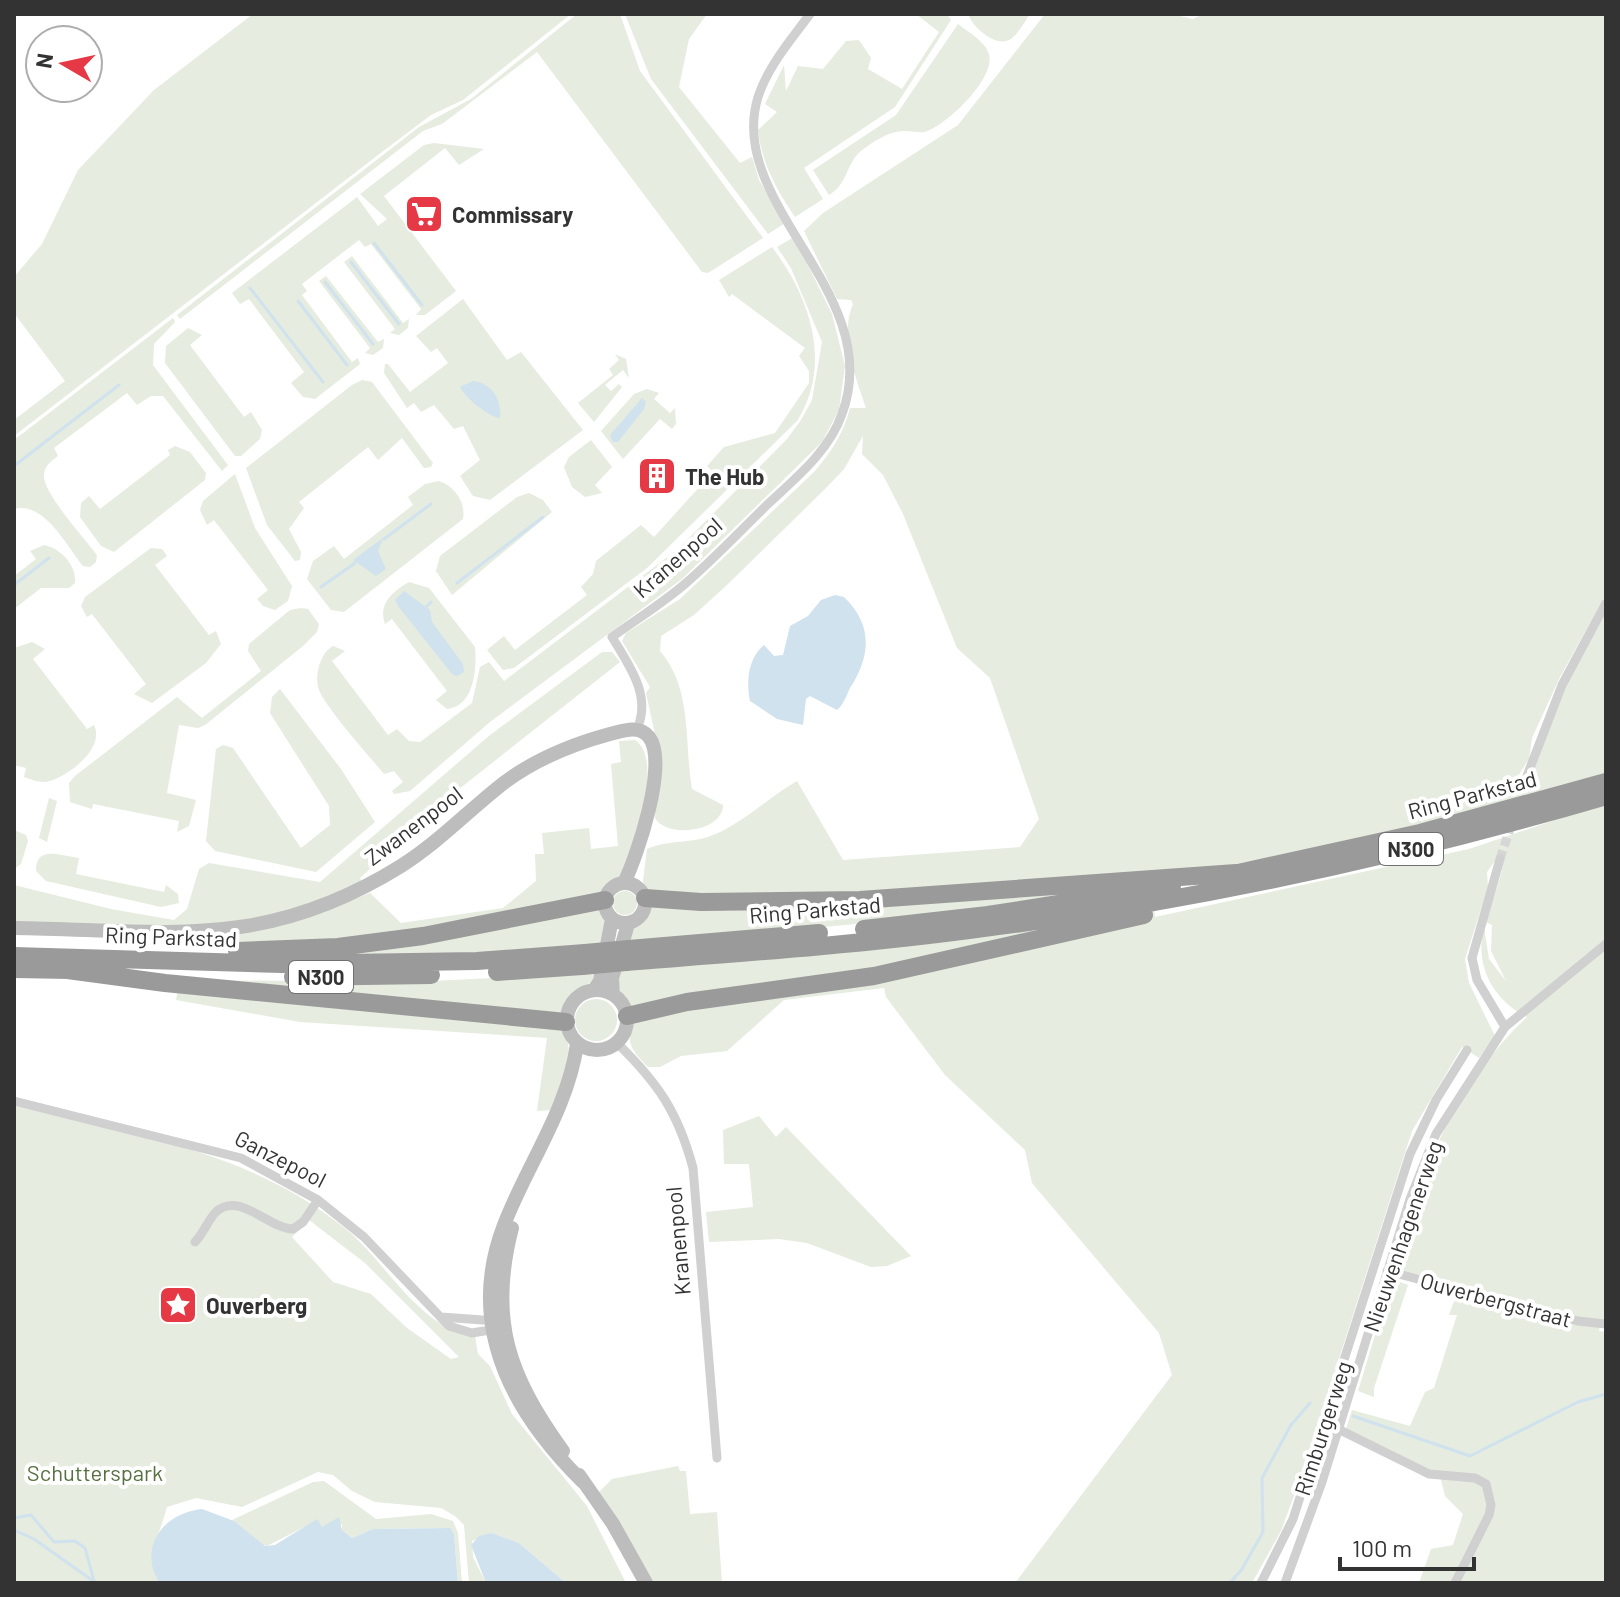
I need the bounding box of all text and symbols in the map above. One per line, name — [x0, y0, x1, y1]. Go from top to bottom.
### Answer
north arrow — [24, 24, 104, 104]
text: N — [29, 51, 57, 70]
supermarket icon: Commissary — [403, 193, 445, 235]
place label: Commissary — [452, 201, 573, 227]
building icon: The Hub — [636, 455, 678, 497]
place label: The Hub — [685, 463, 765, 489]
street label: Kranenpool — [627, 511, 727, 603]
street label: Ring Parkstad — [1405, 764, 1539, 824]
street label: Zwanenpool — [359, 780, 467, 870]
road number: N300 — [1379, 833, 1443, 865]
street label: Ring Parkstad — [748, 890, 882, 928]
street label: Ring Parkstad — [105, 921, 237, 951]
road number: N300 — [289, 961, 353, 993]
street label: Ganzepool — [231, 1124, 331, 1192]
street label: Nieuwenhagenerweg — [1357, 1137, 1447, 1335]
street label: Kranenpool — [659, 1186, 695, 1296]
street label: Ouverbergstraat — [1418, 1266, 1574, 1332]
place icon: Ouverberg — [157, 1284, 199, 1326]
place label: Ouverberg — [206, 1292, 307, 1318]
street label: Rimburgerweg — [1288, 1357, 1356, 1499]
park label: Schutterspark — [27, 1459, 163, 1485]
scale bar — [1340, 1521, 1474, 1571]
text: 100 m — [1352, 1533, 1412, 1562]

